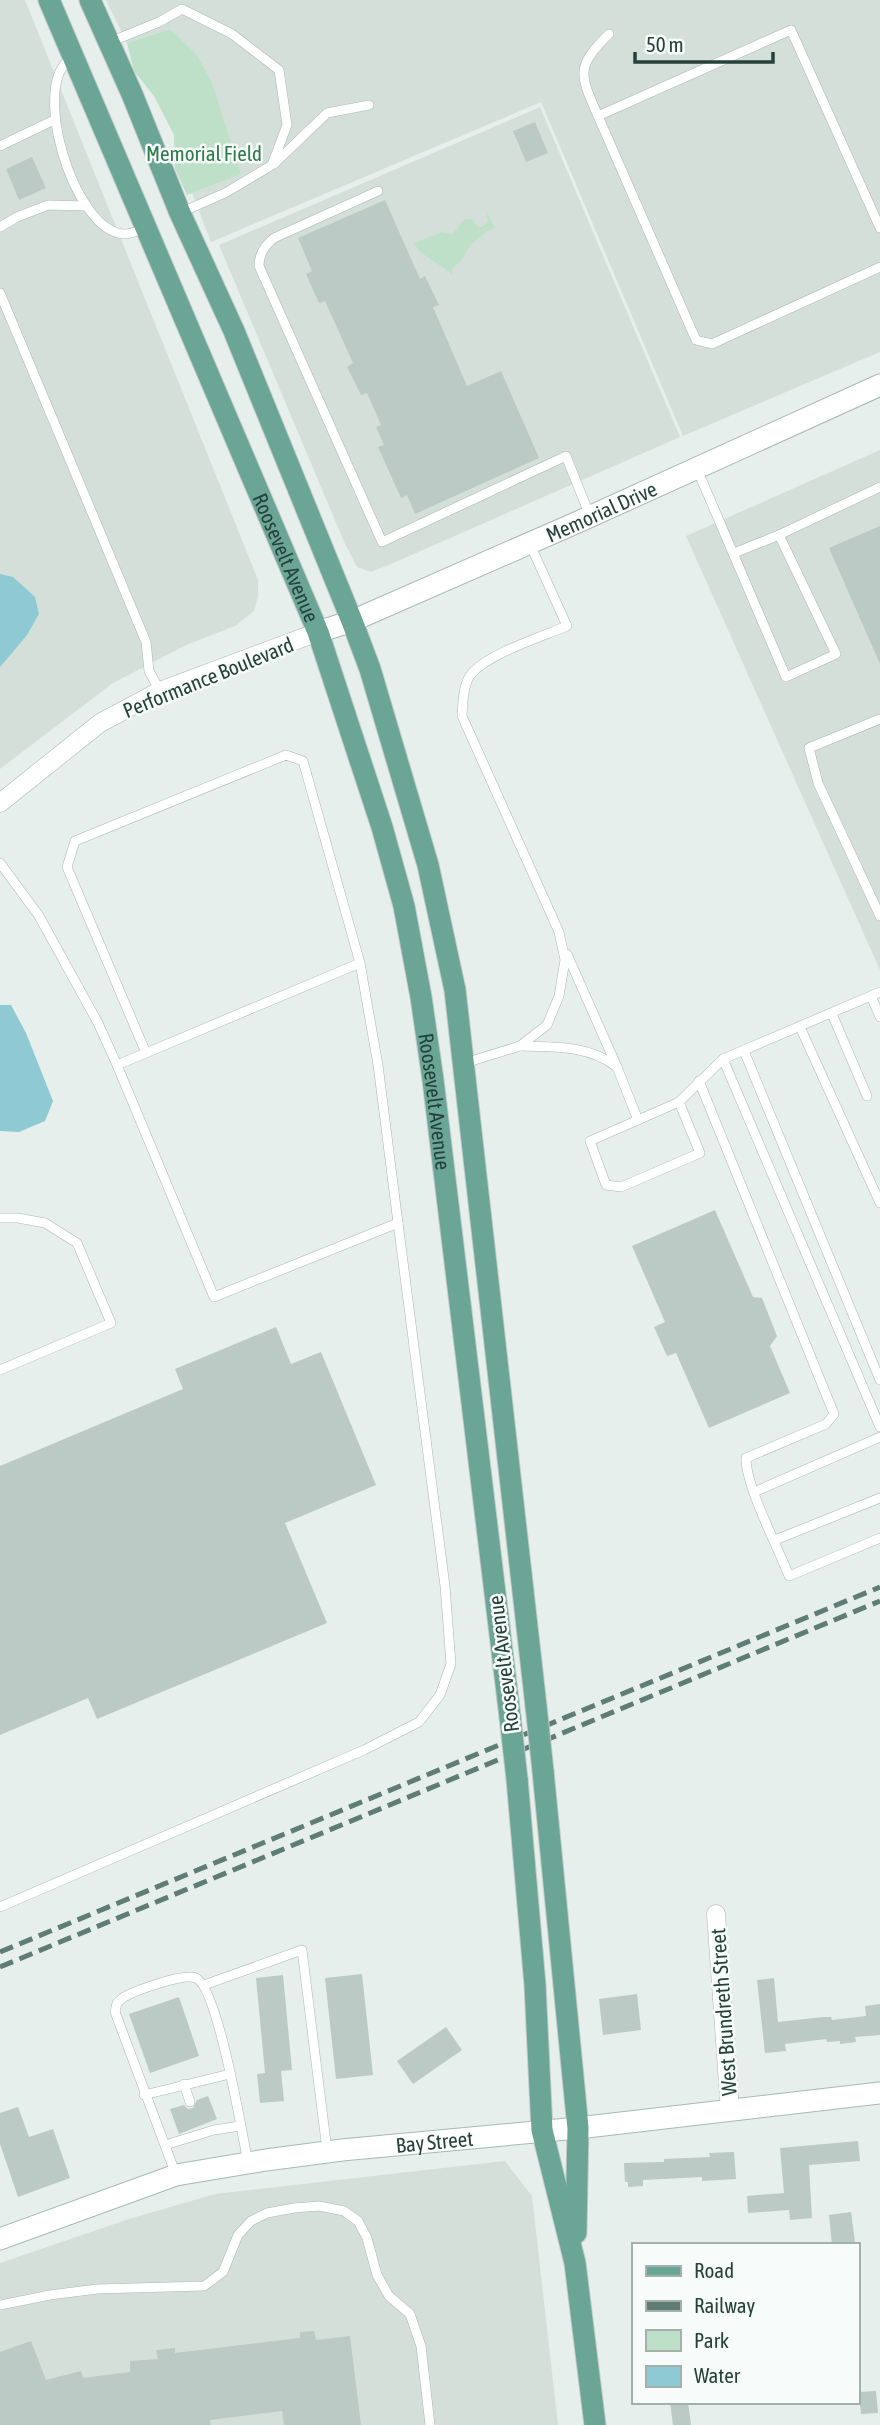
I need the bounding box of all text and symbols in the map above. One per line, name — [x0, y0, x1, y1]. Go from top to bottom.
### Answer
scale bar — [635, 21, 773, 65]
text: 50 m — [646, 32, 684, 56]
park label: Memorial Field — [146, 141, 262, 165]
street label: Memorial Drive — [542, 476, 660, 547]
street label: Roosevelt Avenue — [248, 490, 324, 626]
street label: Performance Boulevard — [119, 632, 297, 722]
street label: Roosevelt Avenue — [414, 1031, 456, 1171]
street label: Roosevelt Avenue — [483, 1594, 523, 1734]
street label: West Brundreth Street — [705, 1927, 741, 2097]
street label: Bay Street — [395, 2126, 474, 2157]
legend — [632, 2243, 859, 2404]
text: Road — [694, 2258, 734, 2282]
text: Railway — [694, 2293, 756, 2317]
text: Park — [694, 2328, 729, 2352]
text: Water — [694, 2363, 741, 2387]

